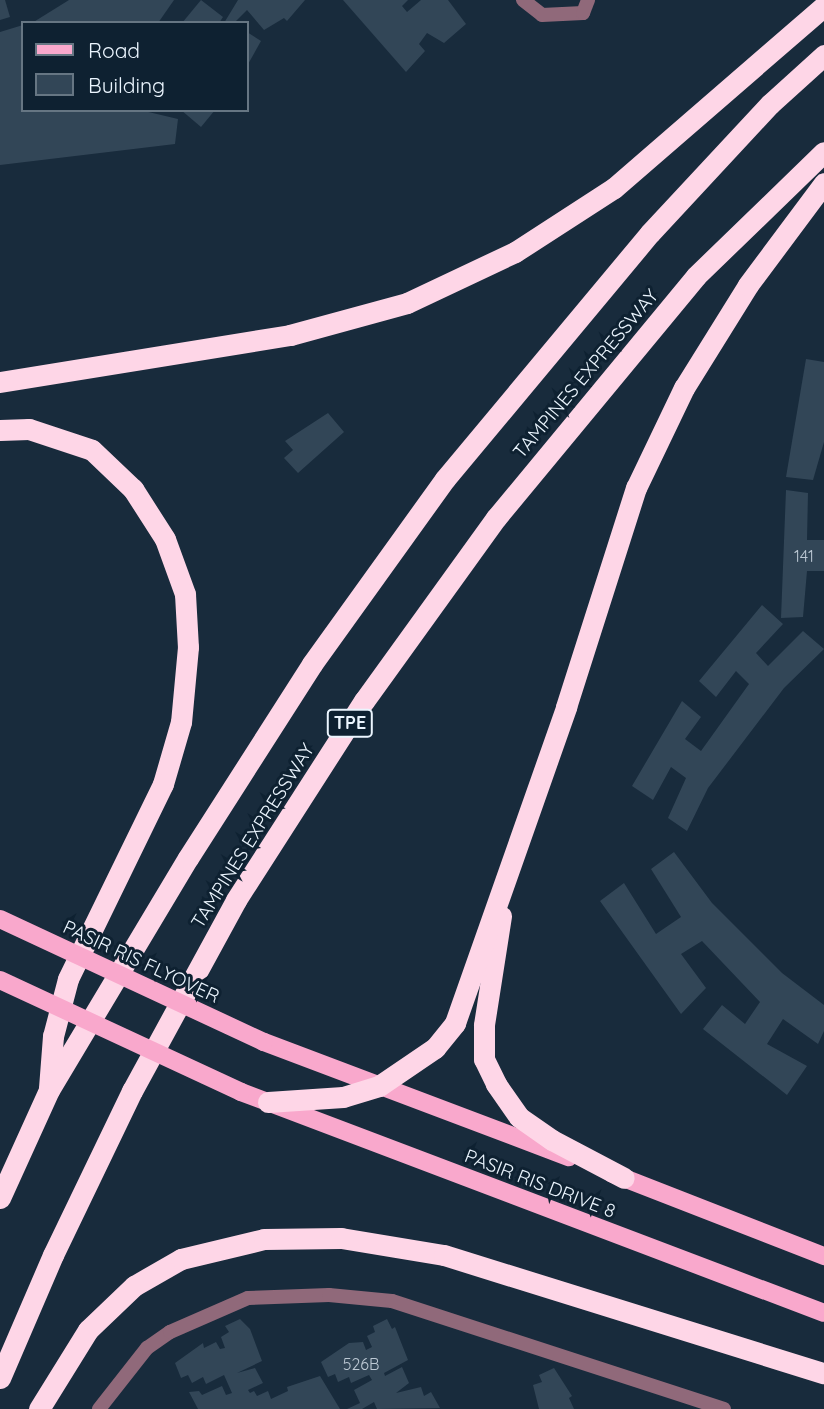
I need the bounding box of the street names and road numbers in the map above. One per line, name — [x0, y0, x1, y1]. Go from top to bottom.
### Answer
street label: TAMPINES EXPRESSWAY — [509, 285, 663, 463]
road number: TPE — [326, 708, 374, 738]
street label: TAMPINES EXPRESSWAY — [187, 739, 319, 933]
street label: PASIR RIS FLYOVER — [59, 916, 223, 1008]
street label: PASIR RIS DRIVE 8 — [461, 1145, 619, 1223]

